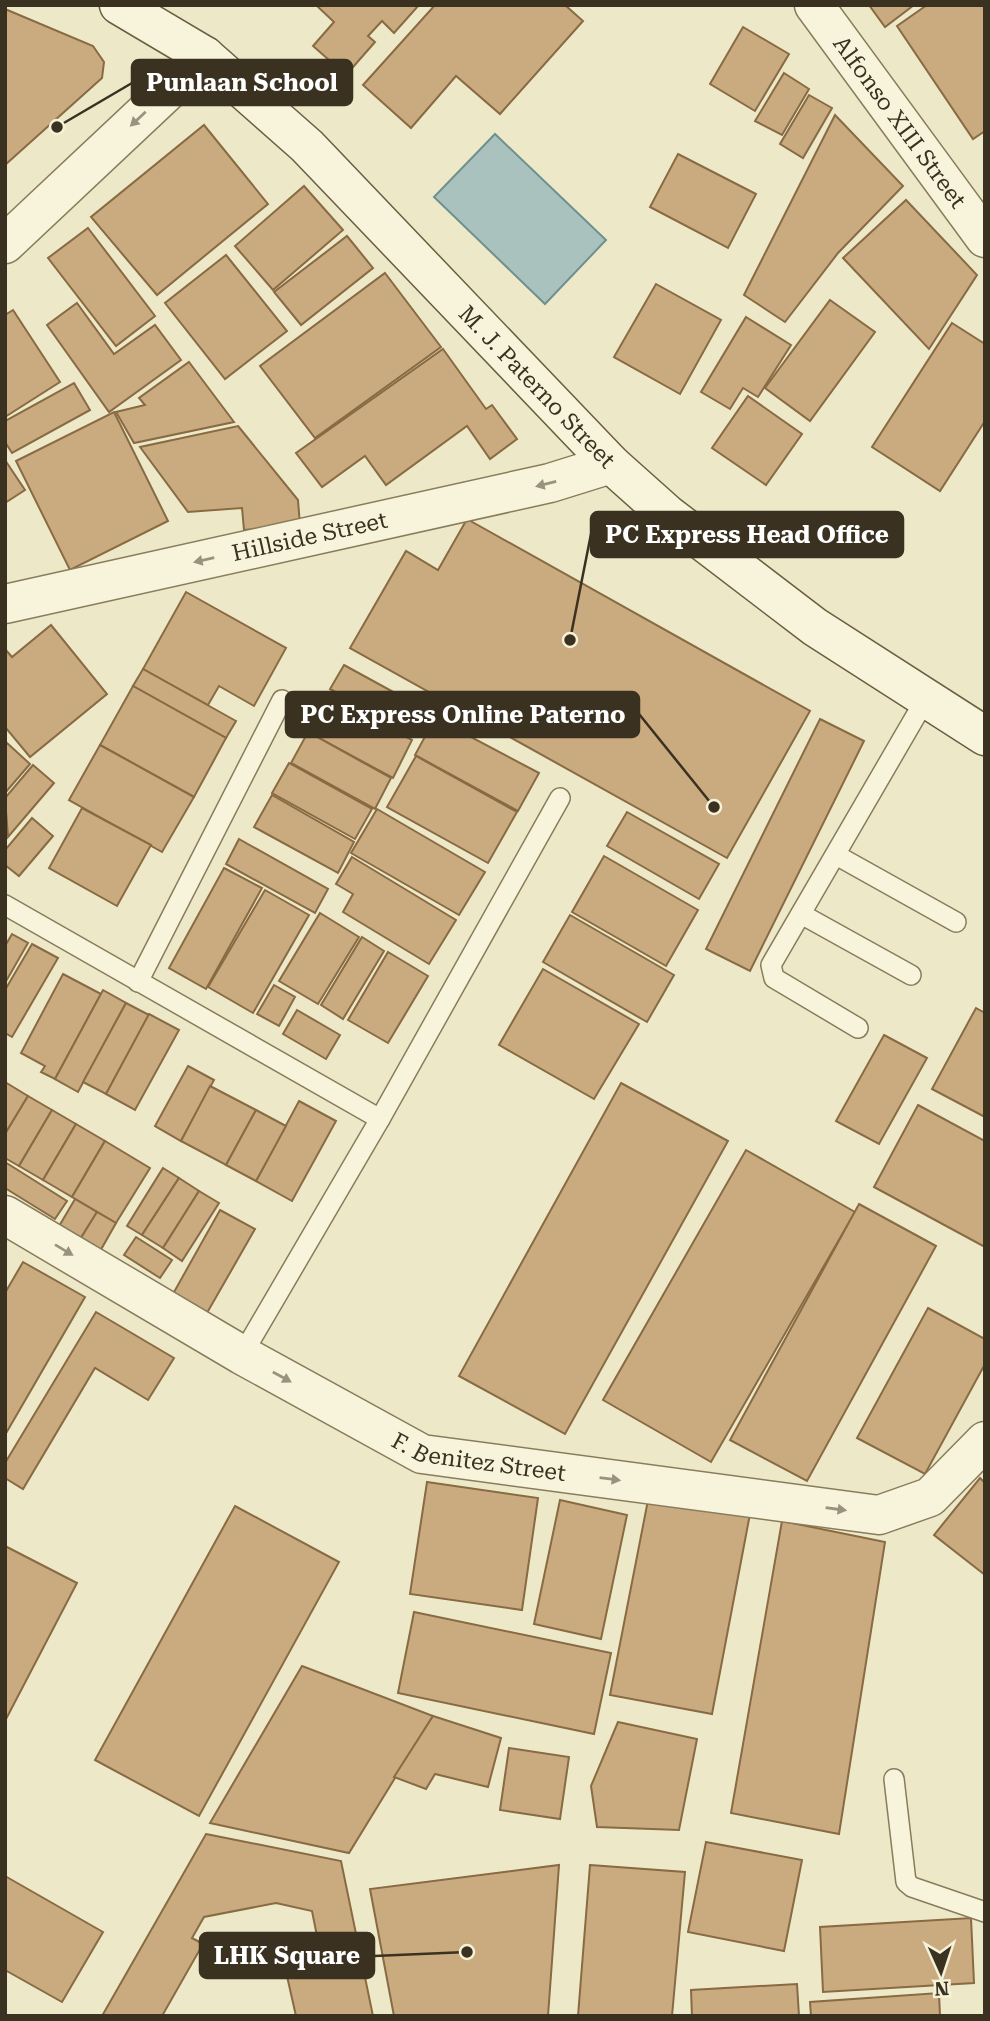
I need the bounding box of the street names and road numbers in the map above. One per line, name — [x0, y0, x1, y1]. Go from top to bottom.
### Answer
street label: Alfonso XIII Street — [828, 30, 972, 214]
street label: M. J. Paterno Street — [453, 300, 621, 474]
street label: Hillside Street — [229, 506, 390, 567]
street label: F. Benitez Street — [387, 1427, 568, 1487]

